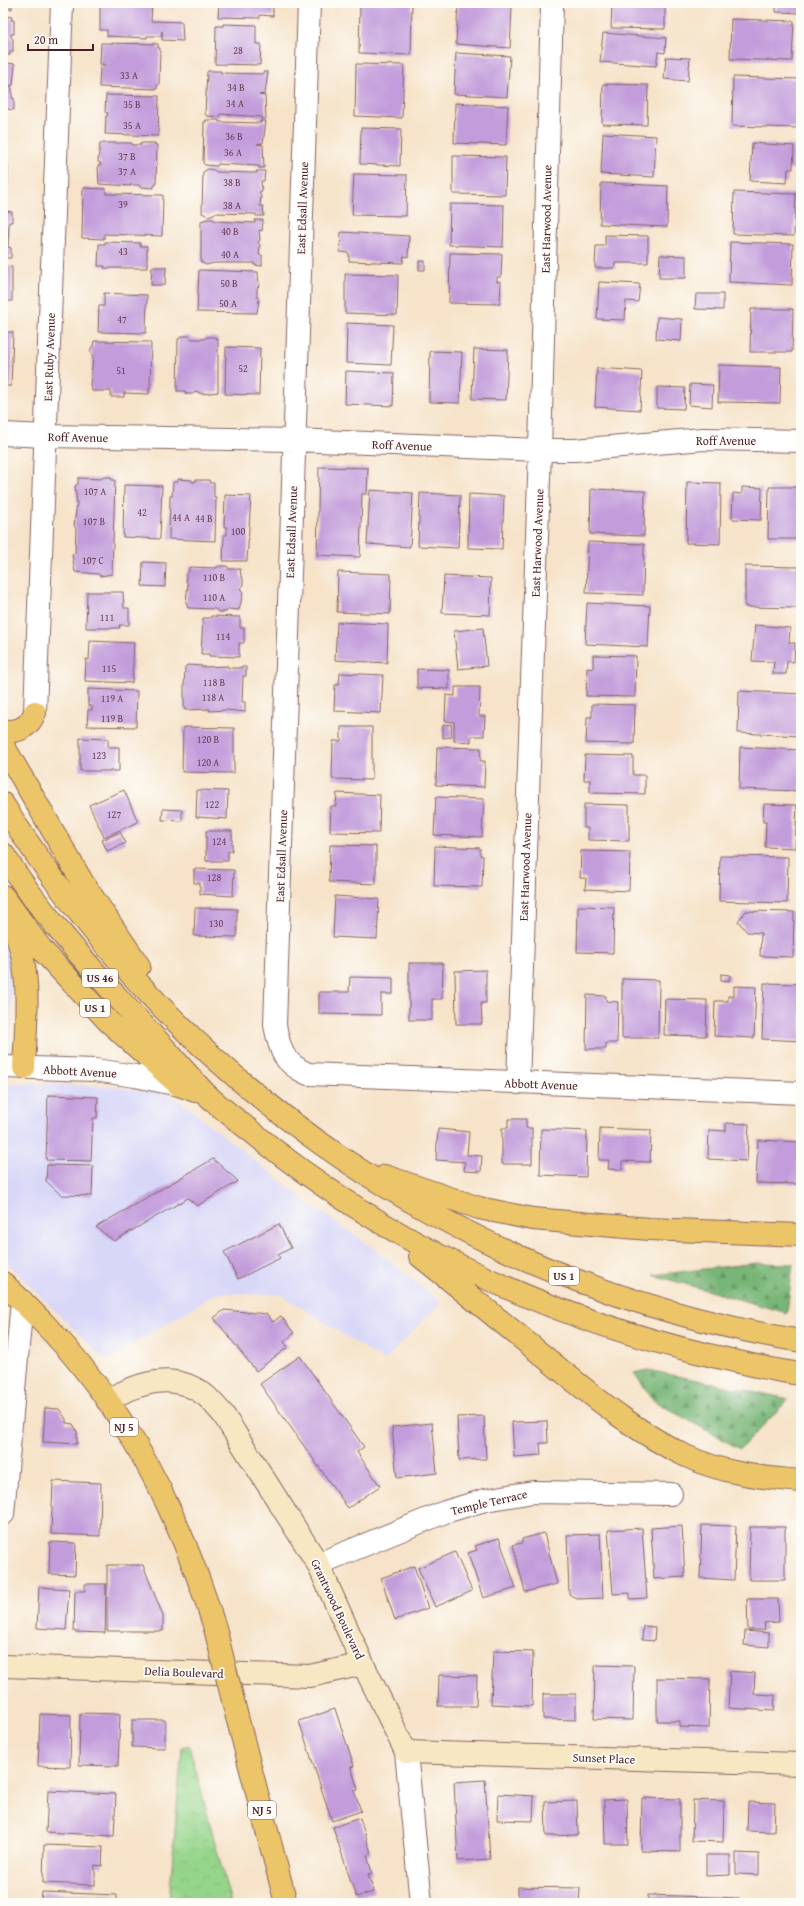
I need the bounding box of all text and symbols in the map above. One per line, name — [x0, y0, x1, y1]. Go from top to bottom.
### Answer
scale bar — [28, 26, 93, 52]
text: 20 m — [34, 31, 58, 48]
house number: 28 — [233, 43, 243, 58]
house number: 33 A — [120, 68, 138, 83]
house number: 34 B — [227, 80, 245, 95]
house number: 34 A — [226, 96, 244, 111]
house number: 35 B — [123, 97, 141, 112]
house number: 35 A — [123, 118, 141, 133]
house number: 36 B — [225, 129, 243, 144]
house number: 36 A — [224, 145, 242, 160]
house number: 37 B — [118, 149, 136, 164]
street label: East Edsall Avenue — [292, 161, 312, 255]
house number: 37 A — [118, 164, 136, 179]
street label: East Harwood Avenue — [537, 164, 555, 273]
house number: 38 B — [223, 175, 241, 190]
house number: 39 — [118, 197, 128, 212]
house number: 38 A — [223, 198, 241, 213]
house number: 40 B — [221, 224, 239, 239]
house number: 43 — [118, 244, 128, 259]
house number: 40 A — [221, 247, 239, 262]
house number: 50 B — [220, 276, 238, 291]
house number: 50 A — [219, 296, 237, 311]
street label: East Ruby Avenue — [39, 312, 59, 402]
house number: 47 — [117, 312, 127, 327]
house number: 52 — [238, 361, 248, 376]
house number: 51 — [116, 363, 126, 378]
street label: Roff Avenue — [48, 428, 109, 446]
street label: Roff Avenue — [696, 432, 756, 449]
street label: Roff Avenue — [372, 435, 433, 455]
house number: 107 A — [84, 484, 106, 499]
street label: East Edsall Avenue — [281, 485, 301, 579]
street label: East Harwood Avenue — [527, 488, 547, 597]
house number: 42 — [137, 505, 147, 520]
house number: 44 A — [172, 510, 190, 525]
house number: 44 B — [195, 511, 213, 526]
house number: 107 B — [83, 514, 105, 529]
house number: 100 — [231, 524, 245, 539]
house number: 107 C — [82, 553, 105, 568]
house number: 110 B — [203, 570, 225, 585]
house number: 110 A — [203, 590, 225, 605]
house number: 111 — [100, 610, 114, 625]
house number: 114 — [216, 629, 230, 644]
house number: 115 — [102, 661, 116, 676]
house number: 118 B — [203, 675, 225, 690]
house number: 118 A — [202, 690, 224, 705]
house number: 119 A — [101, 691, 123, 706]
house number: 119 B — [101, 711, 123, 726]
house number: 120 B — [197, 732, 219, 747]
house number: 123 — [92, 748, 106, 763]
house number: 120 A — [197, 755, 219, 770]
house number: 122 — [205, 797, 219, 812]
house number: 127 — [107, 807, 121, 822]
street label: East Edsall Avenue — [271, 809, 291, 903]
street label: East Harwood Avenue — [515, 812, 535, 921]
house number: 124 — [212, 834, 226, 849]
house number: 128 — [207, 870, 221, 885]
house number: 130 — [209, 916, 223, 931]
road number: US 46 — [82, 969, 118, 987]
road number: US 1 — [80, 999, 110, 1017]
street label: Abbott Avenue — [43, 1061, 118, 1081]
street label: Abbott Avenue — [504, 1074, 579, 1094]
road number: US 1 — [549, 1267, 579, 1285]
road number: NJ 5 — [110, 1418, 138, 1436]
street label: Temple Terrace — [449, 1485, 529, 1519]
street label: Grantwood Boulevard — [307, 1556, 369, 1663]
street label: Delia Boulevard — [144, 1662, 224, 1682]
street label: Sunset Place — [572, 1748, 636, 1768]
road number: NJ 5 — [248, 1801, 276, 1819]

